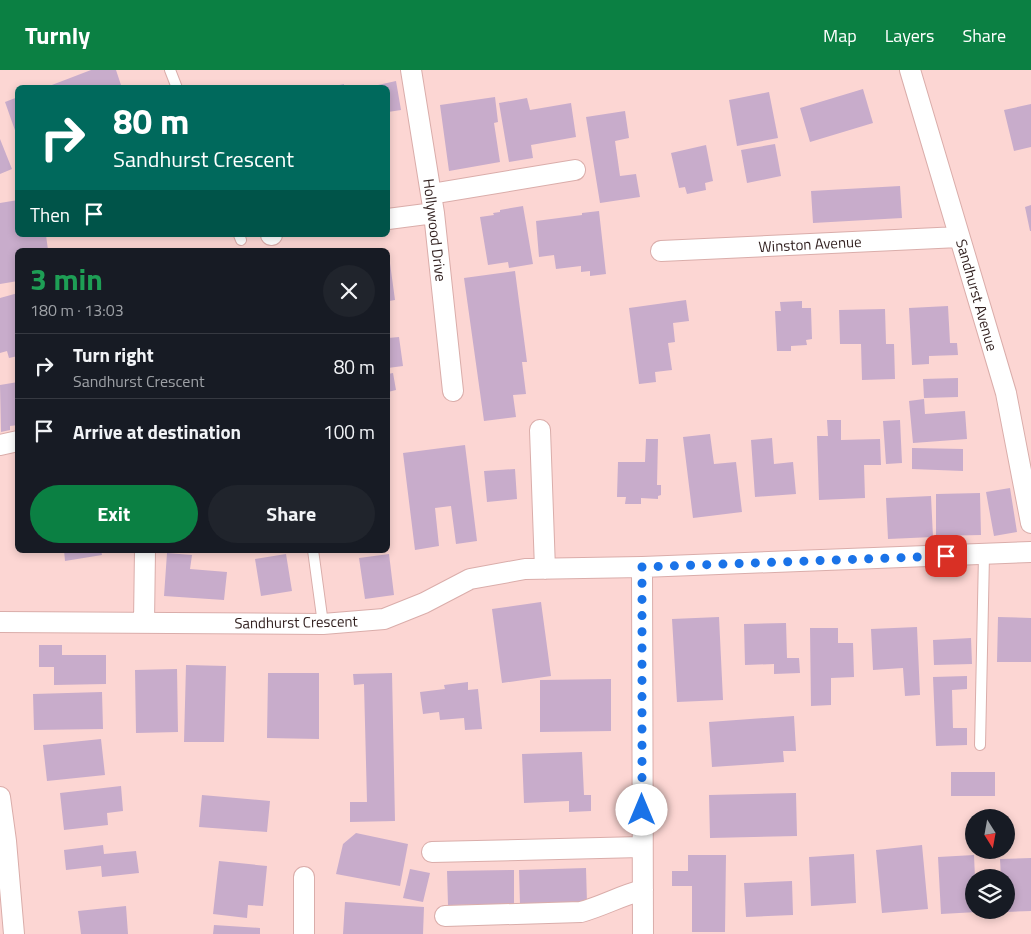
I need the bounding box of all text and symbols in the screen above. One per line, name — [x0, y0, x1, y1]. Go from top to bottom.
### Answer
text: Turnly — [25, 17, 90, 53]
text: Map — [823, 22, 857, 49]
text: Layers — [885, 22, 934, 49]
text: Share — [962, 22, 1006, 49]
text: 80 m — [113, 94, 189, 148]
icon: right — [30, 105, 95, 170]
text: Sandhurst Crescent — [113, 142, 294, 176]
street label: Hollywood Drive — [417, 177, 453, 283]
text: Then — [30, 200, 70, 229]
icon: arrive — [80, 200, 108, 228]
street label: Winston Avenue — [758, 230, 862, 258]
street label: Sandhurst Avenue — [950, 236, 1004, 354]
text: 3 min — [30, 256, 103, 302]
button: close — [323, 265, 375, 317]
text: 180 m · 13:03 — [30, 298, 124, 322]
text: Turn right — [73, 340, 154, 369]
icon: right — [30, 352, 58, 380]
text: 80 m — [334, 352, 375, 381]
text: Sandhurst Crescent — [73, 369, 205, 393]
icon: arrive — [30, 417, 58, 445]
text: Arrive at destination — [73, 417, 241, 446]
text: 100 m — [323, 417, 375, 446]
button: Exit — [30, 485, 198, 543]
button: Share — [208, 485, 375, 543]
pin — [925, 535, 967, 577]
icon: arrive — [932, 542, 960, 570]
street label: Sandhurst Crescent — [234, 609, 359, 635]
position arrow — [615, 783, 667, 835]
north arrow — [965, 809, 1015, 859]
map controls — [965, 809, 1015, 919]
button: layers — [965, 869, 1015, 919]

